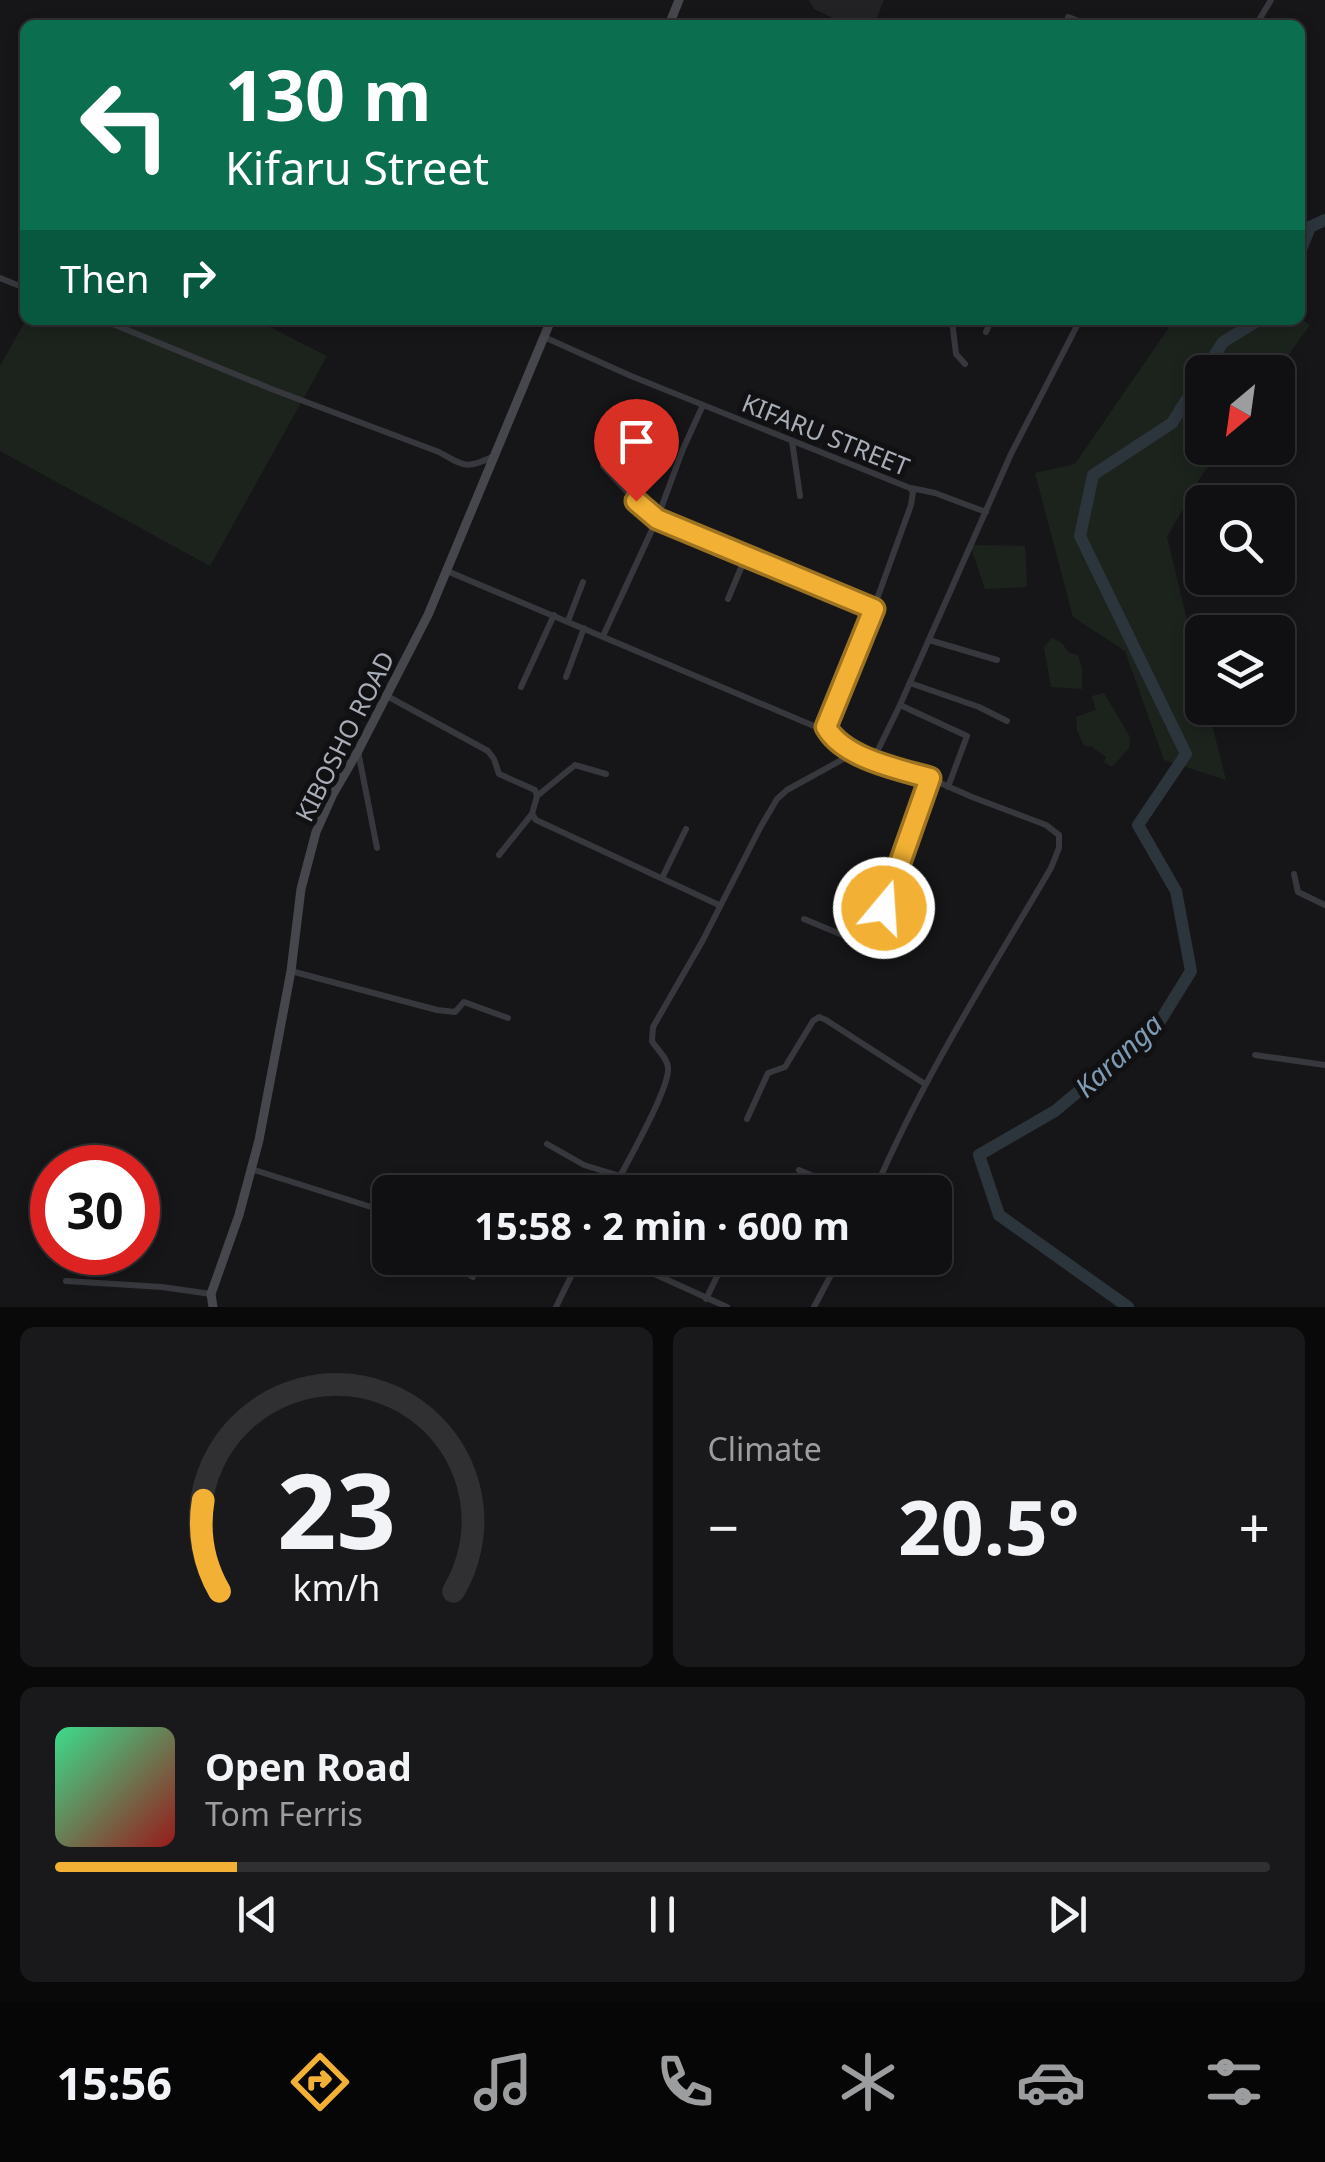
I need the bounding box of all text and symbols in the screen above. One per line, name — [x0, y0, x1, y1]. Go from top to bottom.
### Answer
text: 130 m — [225, 46, 432, 142]
icon: left — [60, 60, 190, 190]
text: Kifaru Street — [225, 137, 489, 198]
icon: right — [170, 250, 225, 305]
text: Then — [60, 252, 150, 304]
north arrow — [1185, 355, 1295, 465]
map controls — [1185, 355, 1295, 725]
street label: KIFARU STREET — [737, 385, 915, 483]
pin — [594, 399, 679, 502]
icon: arrive — [609, 414, 664, 469]
button: search — [1185, 485, 1295, 595]
button: layers — [1185, 615, 1295, 725]
street label: KIBOSHO ROAD — [286, 645, 402, 827]
position arrow — [832, 856, 936, 960]
water label: Karanga — [1066, 1005, 1170, 1105]
speed limit sign: 30 — [30, 1145, 160, 1275]
text: 15:58 · 2 min · 600 m — [474, 1199, 850, 1251]
text: Climate — [708, 1427, 822, 1470]
text: 23 — [277, 1438, 396, 1579]
text: 20.5° — [898, 1475, 1080, 1577]
text: − — [708, 1489, 739, 1564]
text: + — [1239, 1489, 1270, 1564]
text: km/h — [292, 1563, 380, 1611]
text: Open Road — [205, 1740, 412, 1792]
text: Tom Ferris — [205, 1792, 363, 1835]
icon: previous — [230, 1887, 285, 1942]
icon: pause — [635, 1887, 690, 1942]
icon: next — [1040, 1887, 1095, 1942]
icon: directions — [285, 2047, 355, 2117]
icon: music — [468, 2047, 538, 2117]
icon: phone — [650, 2047, 720, 2117]
icon: climate — [833, 2047, 903, 2117]
icon: car — [1016, 2047, 1086, 2117]
icon: filters — [1199, 2047, 1269, 2117]
text: 15:56 — [56, 2052, 172, 2113]

